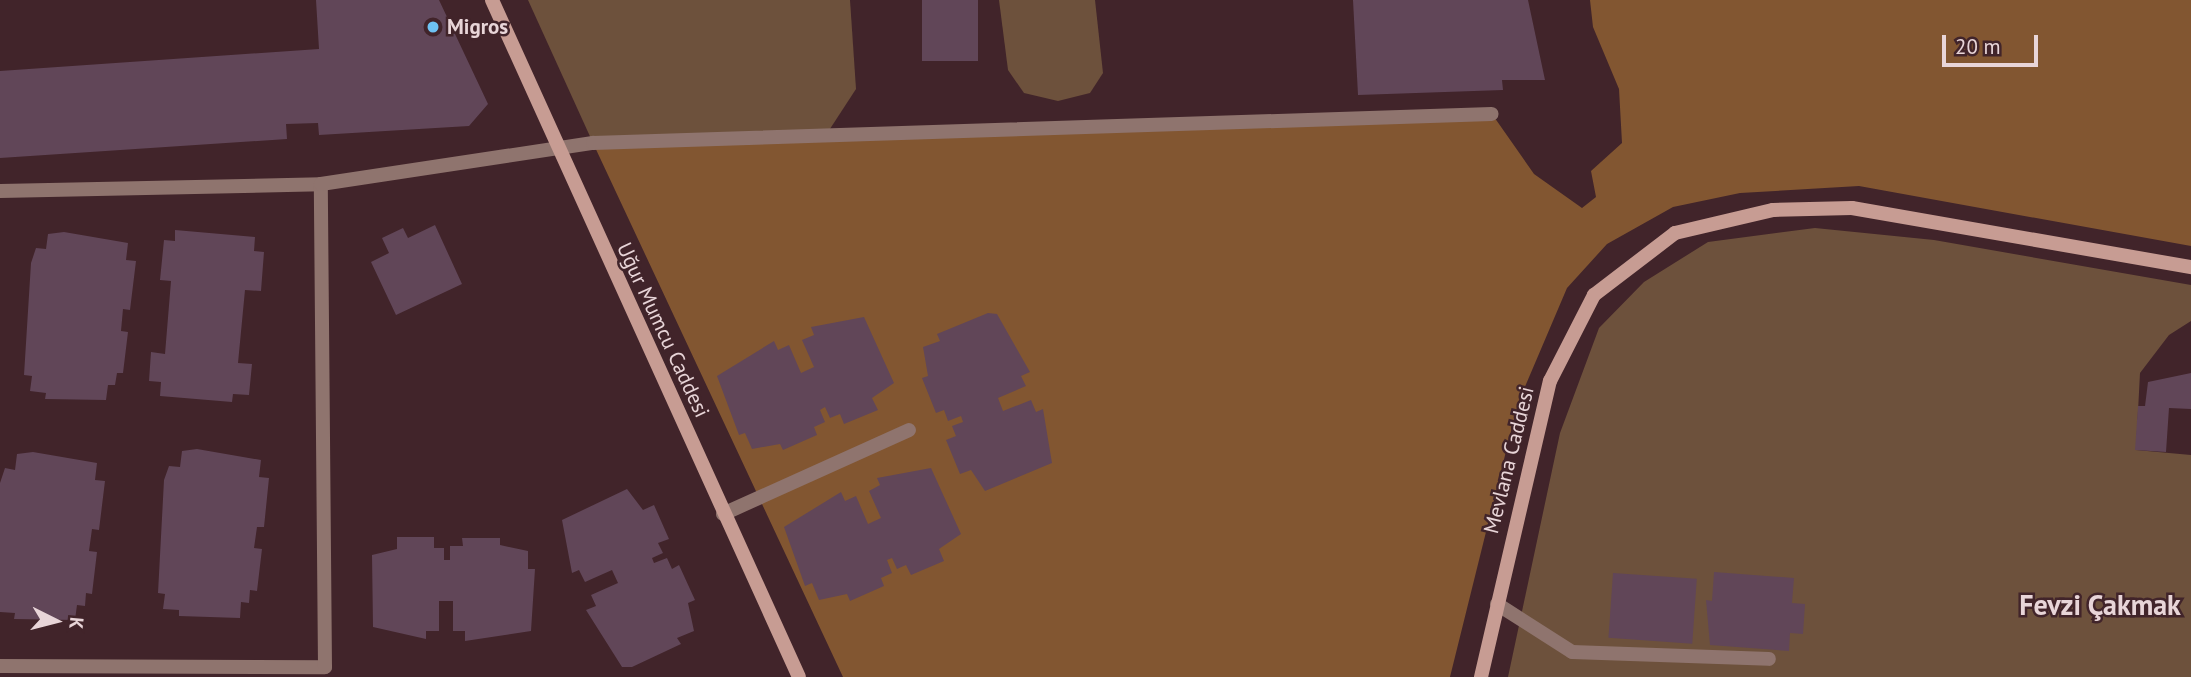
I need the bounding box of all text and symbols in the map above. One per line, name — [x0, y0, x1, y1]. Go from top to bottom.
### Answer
place label: Migros — [447, 14, 508, 40]
marker: Migros — [425, 19, 441, 35]
scale bar — [1946, 21, 2042, 65]
text: 20 m — [1955, 33, 2001, 60]
street label: Uğur Mumcu Caddesi — [611, 238, 715, 422]
street label: Mevlana Caddesi — [1479, 384, 1539, 536]
north arrow — [21, 586, 91, 656]
district label: Fevzi Çakmak — [2019, 588, 2181, 622]
text: K — [64, 616, 89, 630]

